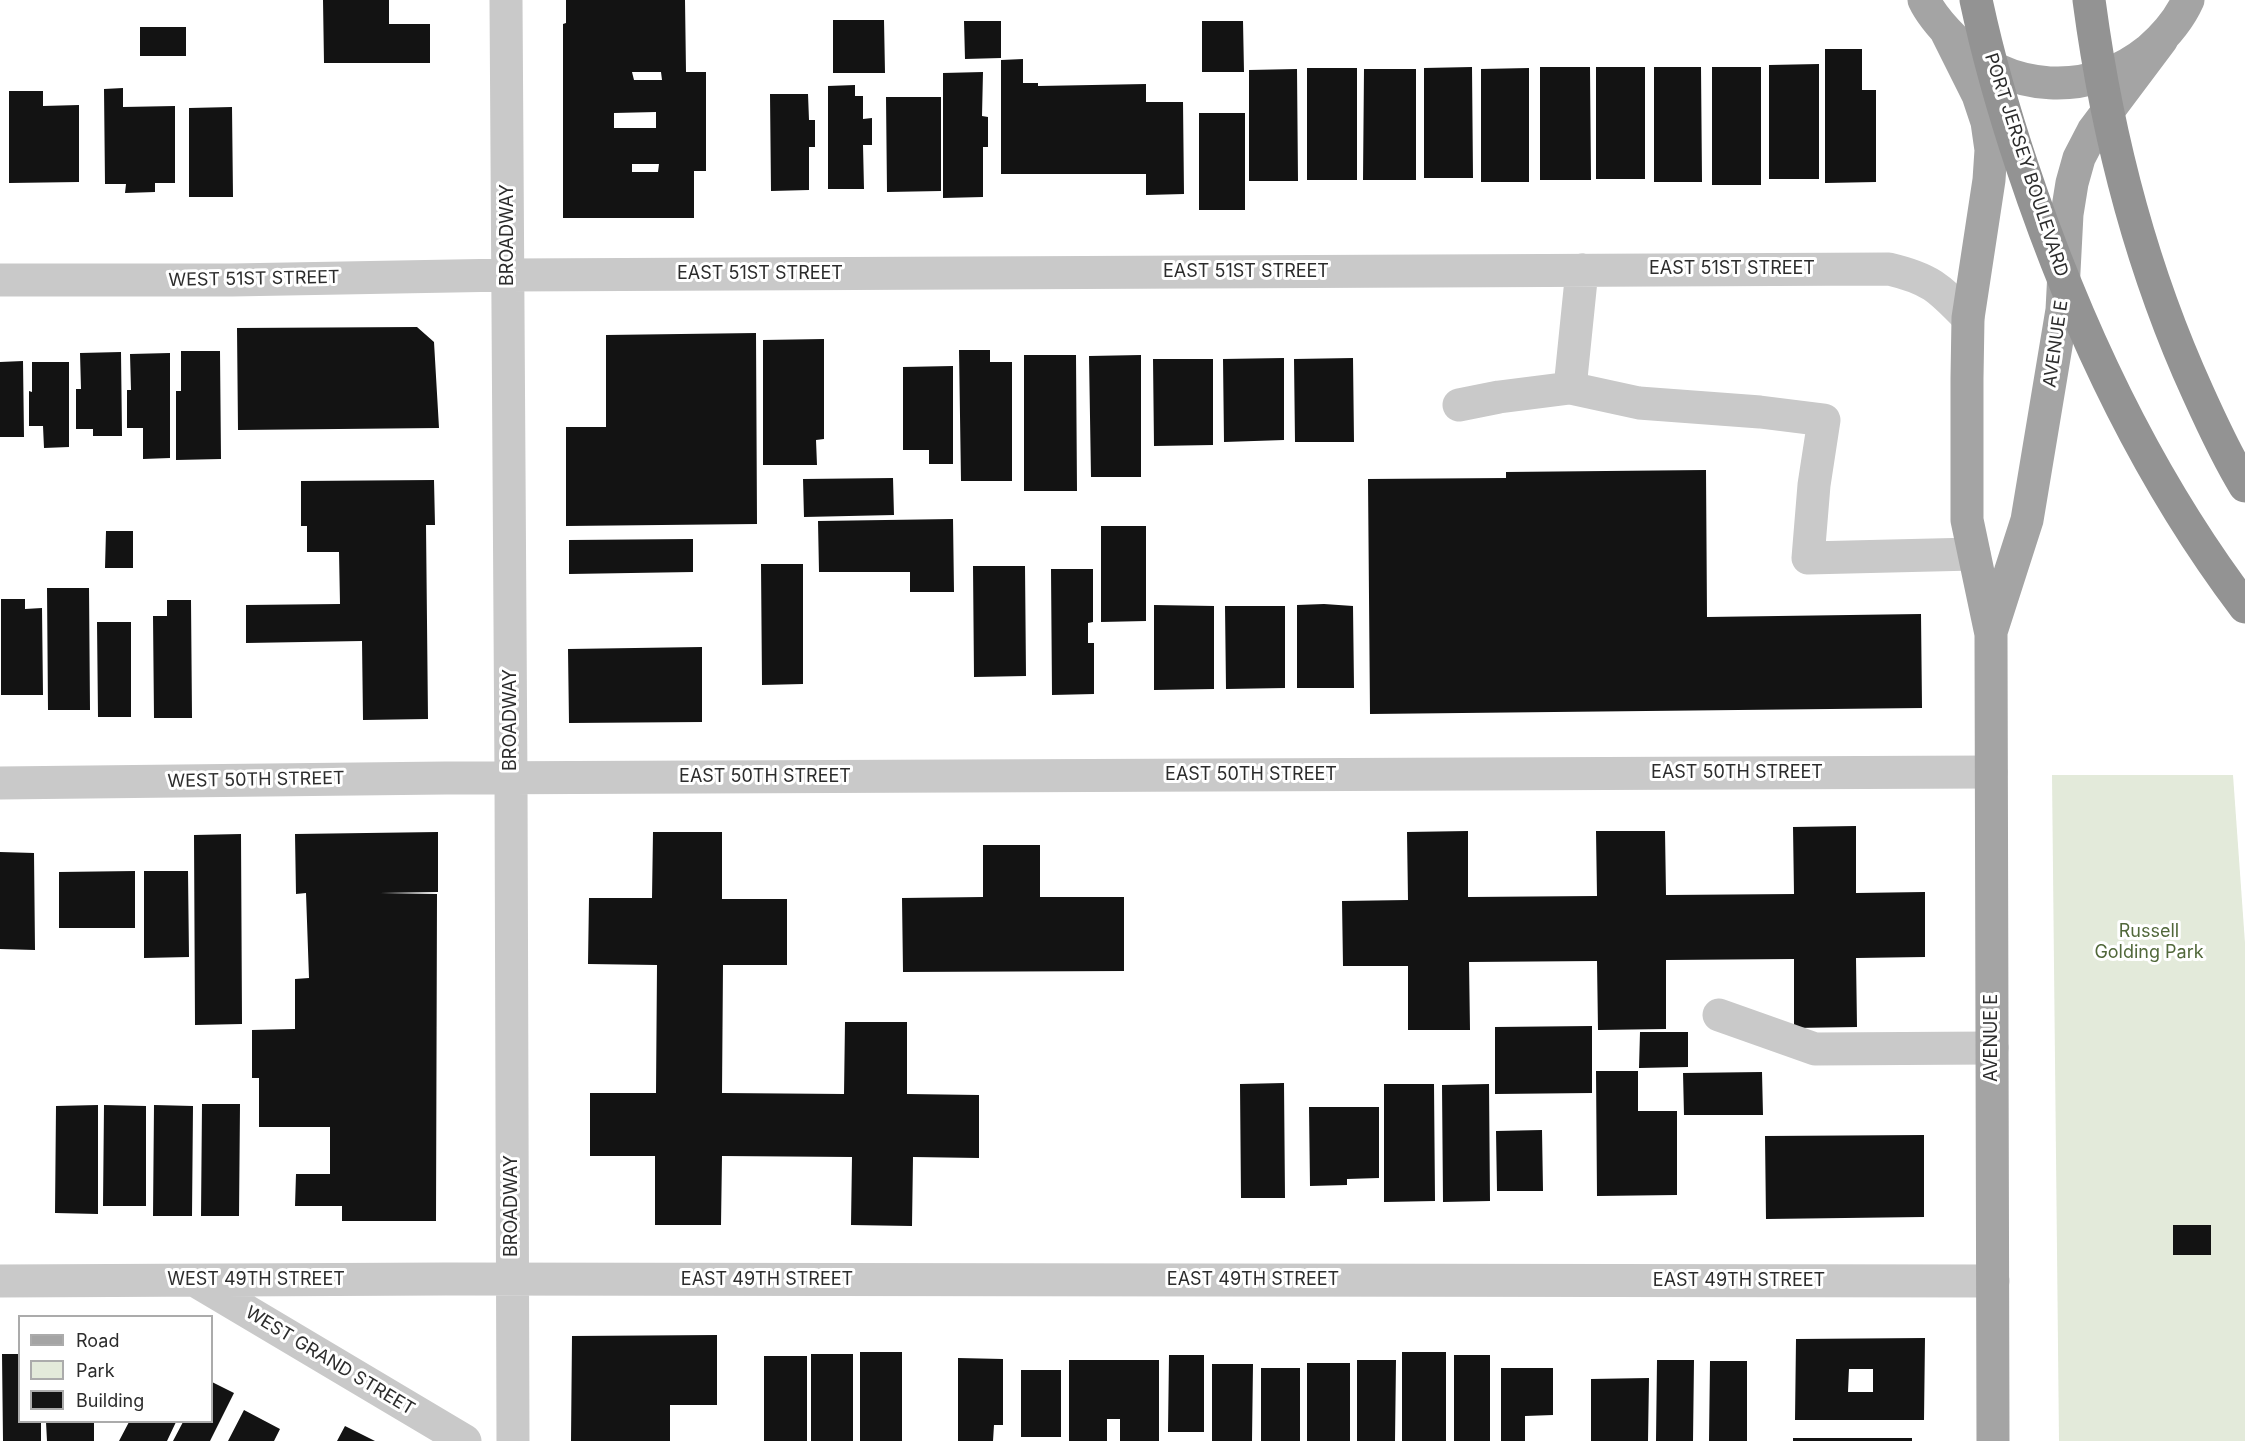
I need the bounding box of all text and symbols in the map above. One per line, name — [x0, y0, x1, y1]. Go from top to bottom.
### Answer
street label: PORT JERSEY BOULEVARD — [1980, 50, 2072, 280]
street label: BROADWAY — [497, 184, 519, 286]
street label: EAST 51ST STREET — [1649, 258, 1815, 280]
street label: EAST 51ST STREET — [1163, 261, 1329, 283]
street label: EAST 51ST STREET — [677, 263, 843, 285]
street label: WEST 51ST STREET — [168, 267, 340, 291]
street label: AVENUE E — [2039, 299, 2073, 389]
street label: BROADWAY — [500, 669, 522, 771]
street label: EAST 50TH STREET — [1651, 762, 1823, 784]
street label: EAST 50TH STREET — [1165, 764, 1337, 786]
street label: EAST 50TH STREET — [679, 766, 851, 788]
street label: WEST 50TH STREET — [167, 768, 345, 792]
park label: Russell Golding Park — [2094, 921, 2204, 964]
street label: AVENUE E — [1981, 994, 2003, 1082]
street label: BROADWAY — [501, 1155, 523, 1257]
street label: WEST 49TH STREET — [167, 1269, 345, 1291]
street label: EAST 49TH STREET — [681, 1269, 853, 1291]
street label: EAST 49TH STREET — [1167, 1269, 1339, 1291]
street label: EAST 49TH STREET — [1653, 1270, 1825, 1292]
street label: WEST GRAND STREET — [241, 1302, 419, 1420]
legend — [18, 1315, 213, 1423]
text: Road — [76, 1330, 119, 1351]
text: Park — [76, 1360, 115, 1381]
text: Building — [76, 1390, 144, 1411]

